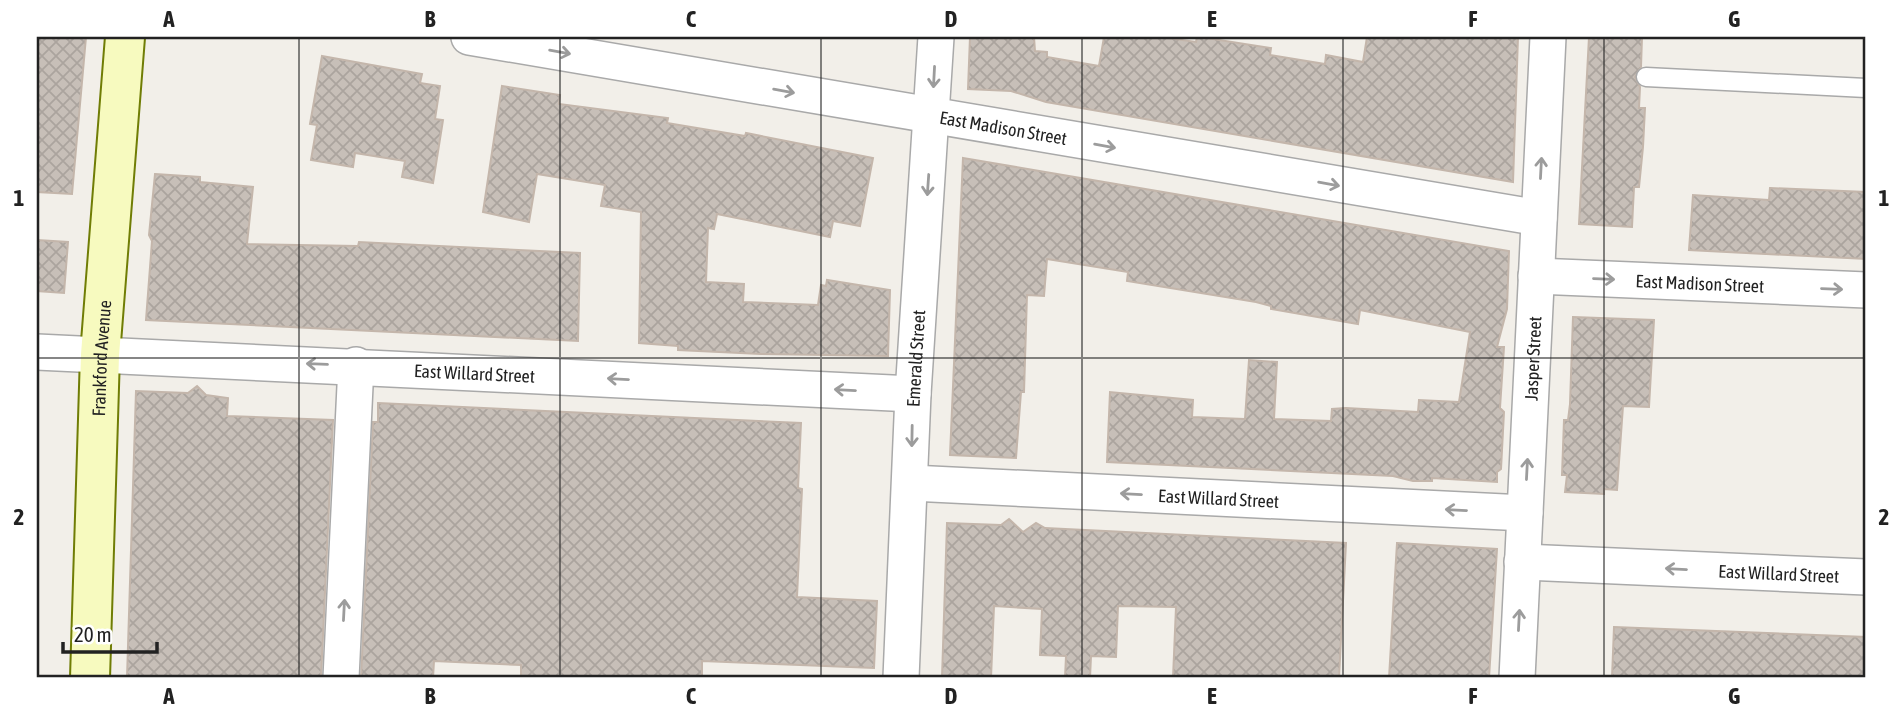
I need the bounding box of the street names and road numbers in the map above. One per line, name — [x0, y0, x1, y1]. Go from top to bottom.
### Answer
street label: East Madison Street — [938, 106, 1069, 148]
street label: East Madison Street — [1635, 270, 1765, 296]
street label: Frankford Avenue — [88, 299, 115, 417]
street label: Emerald Street — [902, 309, 929, 407]
street label: Jasper Street — [1520, 316, 1545, 401]
street label: East Willard Street — [414, 360, 535, 386]
street label: East Willard Street — [1158, 485, 1280, 511]
street label: East Willard Street — [1718, 560, 1840, 586]

